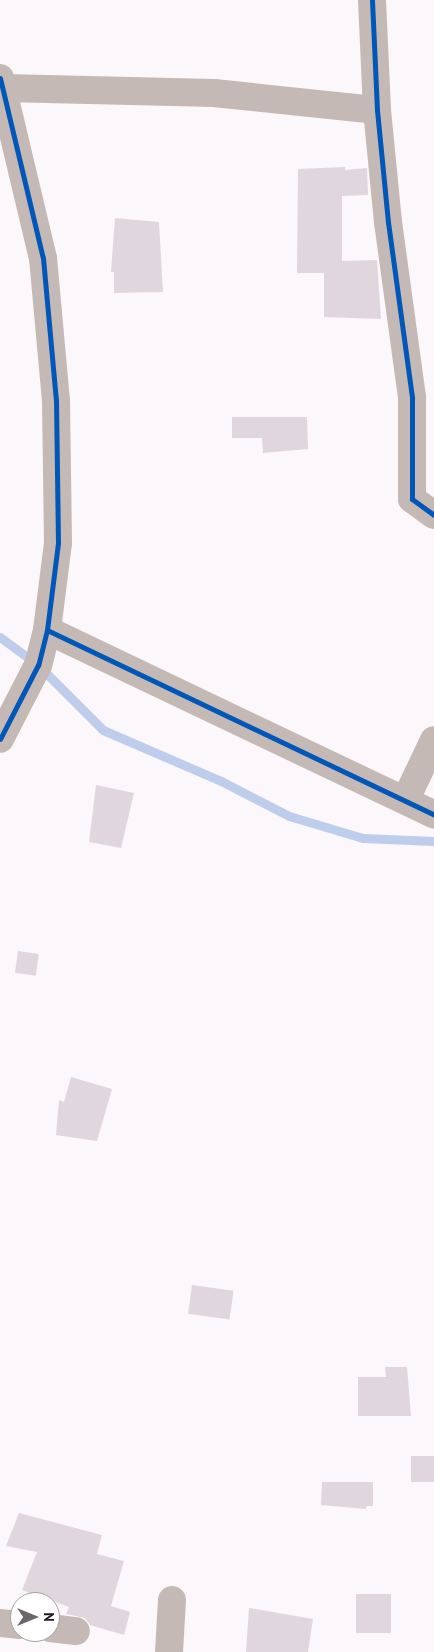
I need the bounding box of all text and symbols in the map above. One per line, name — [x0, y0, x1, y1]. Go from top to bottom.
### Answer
north arrow — [10, 1592, 60, 1642]
text: N — [40, 1612, 58, 1622]

